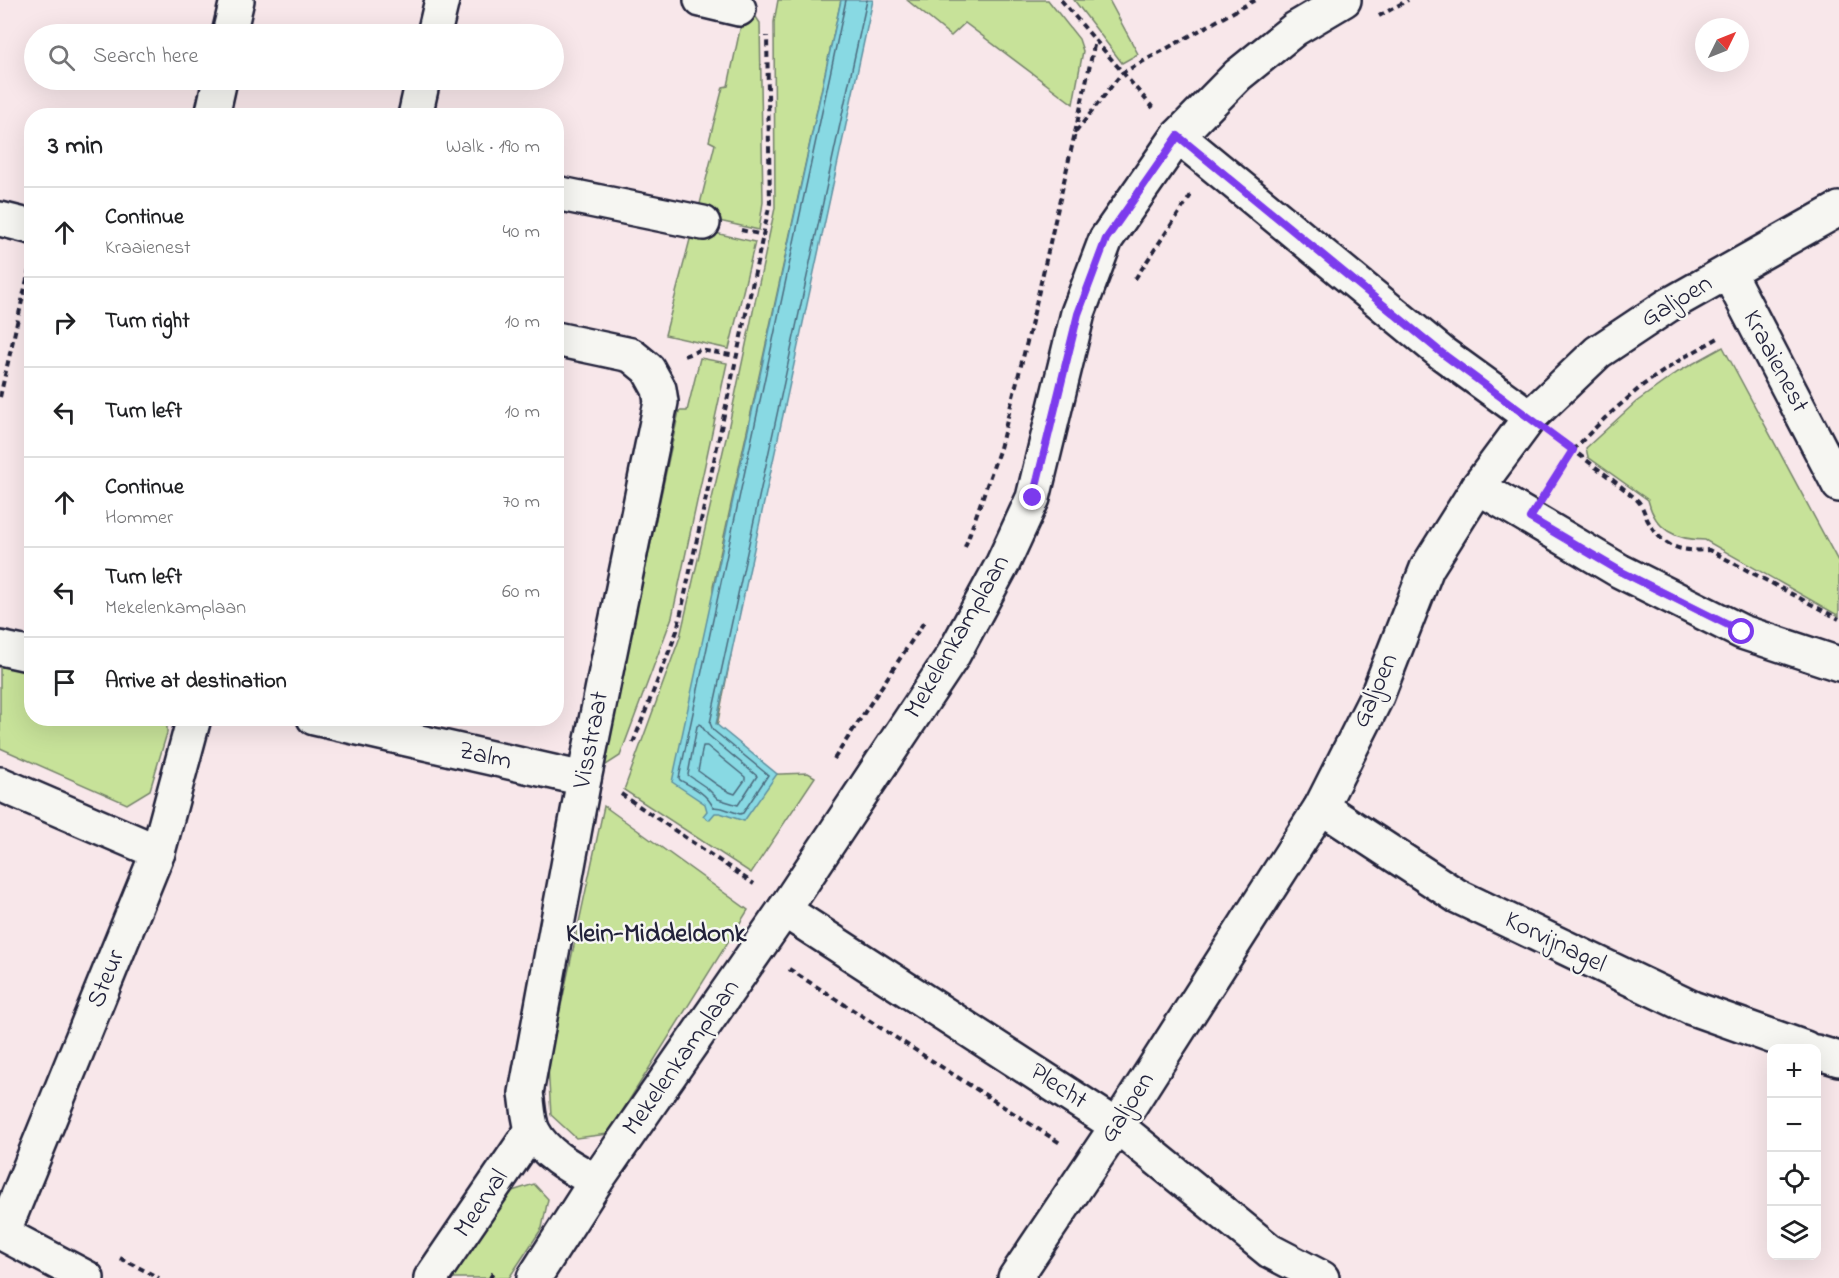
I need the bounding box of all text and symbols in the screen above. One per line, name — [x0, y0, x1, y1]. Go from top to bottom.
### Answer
north arrow — [1695, 18, 1749, 72]
search box — [24, 24, 564, 90]
icon: search — [45, 41, 78, 74]
text: Search here — [93, 41, 198, 73]
text: 3 min — [48, 128, 103, 166]
text: Walk · 190 m — [446, 133, 540, 162]
text: Continue — [105, 202, 184, 234]
icon: ahead — [48, 216, 81, 249]
text: 40 m — [503, 218, 540, 247]
text: Kraaienest — [105, 234, 191, 263]
street label: Galjoen — [1634, 266, 1720, 338]
street label: Kraaienest — [1732, 304, 1818, 420]
icon: right — [48, 306, 81, 339]
text: Turn right — [105, 306, 190, 338]
text: 10 m — [504, 308, 540, 337]
icon: left — [48, 396, 81, 429]
text: Turn left — [105, 396, 182, 428]
text: 10 m — [504, 398, 540, 427]
text: Continue — [105, 472, 184, 504]
route end — [1019, 484, 1045, 510]
icon: ahead — [48, 486, 81, 519]
text: 70 m — [503, 488, 540, 517]
text: Hommer — [105, 504, 173, 533]
street label: Mekelenkamplaan — [896, 548, 1020, 726]
text: Turn left — [105, 562, 182, 594]
icon: left — [48, 576, 81, 609]
text: 60 m — [502, 578, 540, 607]
text: Mekelenkamplaan — [105, 594, 246, 623]
route start — [1728, 618, 1754, 644]
street label: Galjoen — [1343, 648, 1409, 734]
icon: arrive — [48, 666, 81, 699]
text: Arrive at destination — [105, 666, 287, 698]
street label: Visstraat — [564, 688, 620, 793]
street label: Zalm — [455, 732, 515, 782]
street label: Korvijnagel — [1498, 902, 1612, 984]
district label: Klein-Middeldonk — [566, 915, 747, 954]
street label: Steur — [78, 943, 136, 1014]
street label: Mekelenkamplaan — [614, 972, 750, 1144]
map controls — [1767, 1044, 1821, 1260]
button: + — [1767, 1044, 1821, 1098]
street label: Plecht — [1022, 1054, 1095, 1120]
street label: Galjoen — [1091, 1065, 1165, 1151]
button: − — [1767, 1098, 1821, 1152]
button: locate — [1767, 1152, 1821, 1206]
street label: Meerval — [445, 1162, 519, 1246]
button: layers — [1767, 1206, 1821, 1260]

